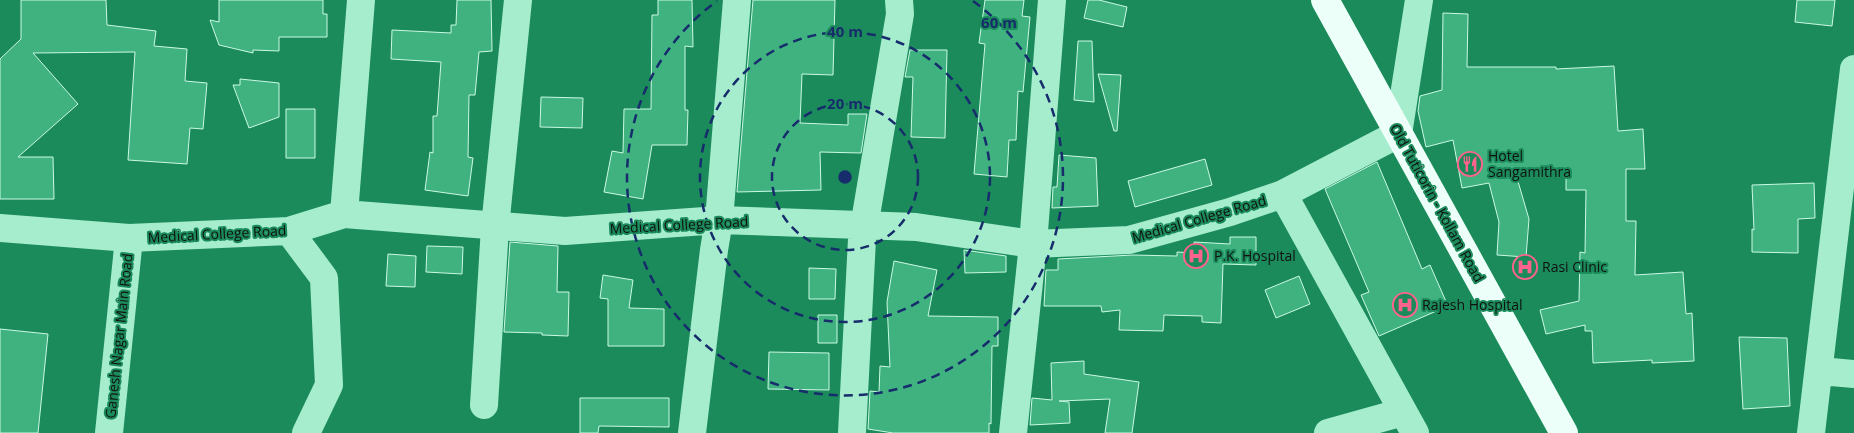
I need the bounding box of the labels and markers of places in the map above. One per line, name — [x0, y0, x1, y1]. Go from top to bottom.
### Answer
place label: Hotel Sangamithra — [1488, 146, 1571, 181]
restaurant icon: Hotel Sangamithra — [1457, 151, 1483, 177]
centre of rings — [836, 168, 854, 186]
hospital icon: P.K. Hospital — [1183, 243, 1209, 269]
place label: P.K. Hospital — [1214, 246, 1296, 265]
hospital icon: Rasi Clinic — [1512, 254, 1538, 280]
place label: Rasi Clinic — [1542, 257, 1607, 276]
hospital icon: Rajesh Hospital — [1392, 292, 1418, 318]
place label: Rajesh Hospital — [1422, 295, 1523, 314]

